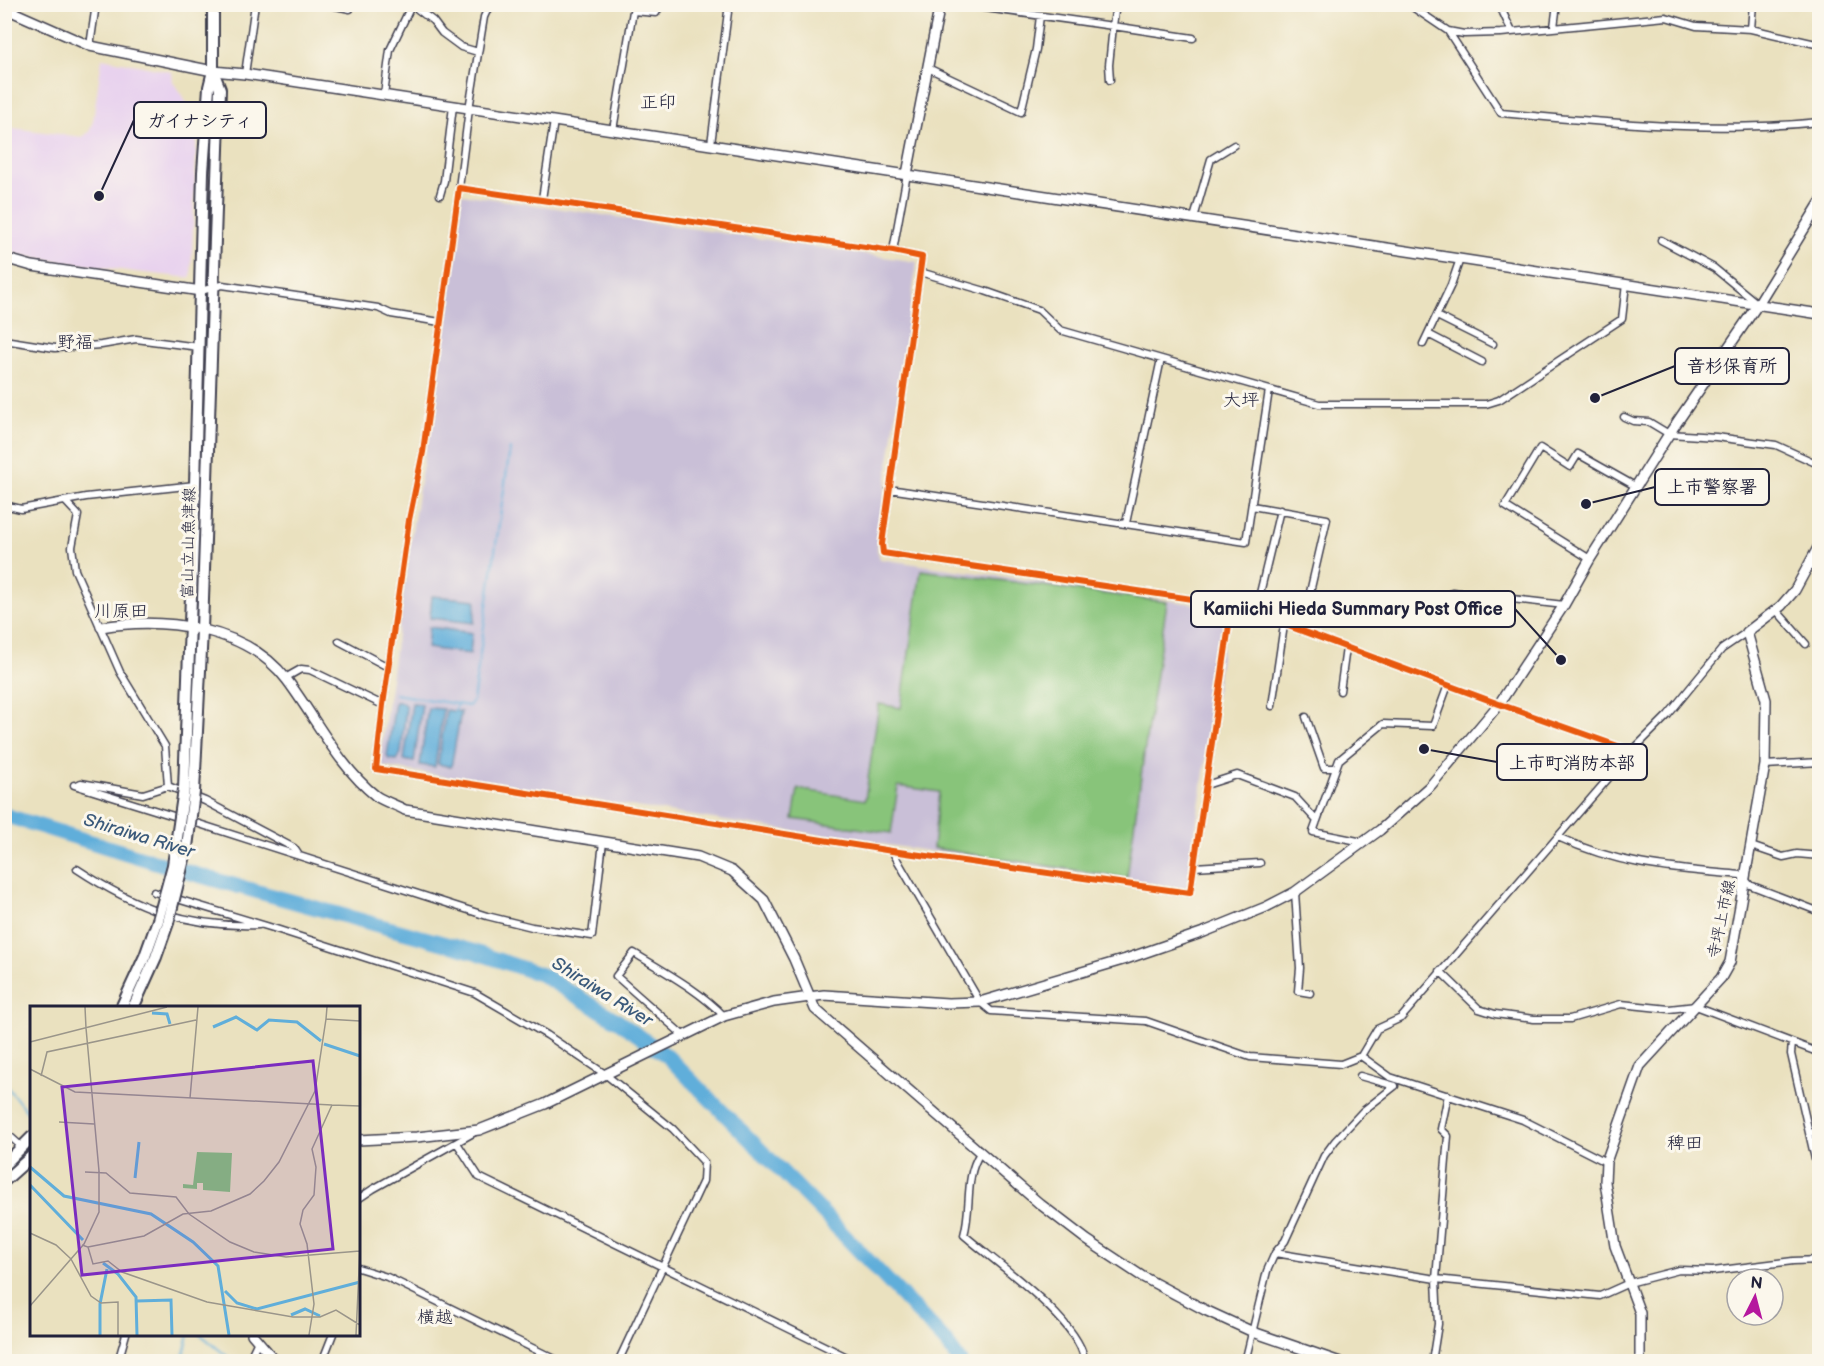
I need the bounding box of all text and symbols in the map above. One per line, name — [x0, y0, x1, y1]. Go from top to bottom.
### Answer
district label: 正印 — [640, 92, 676, 113]
callout: ガイナシティ — [134, 102, 266, 138]
text: ガイナシティ — [147, 111, 253, 132]
district label: 野福 — [57, 332, 93, 353]
callout: 音杉保育所 — [1675, 348, 1789, 384]
text: 音杉保育所 — [1687, 356, 1777, 377]
district label: 大坪 — [1223, 390, 1259, 411]
callout: 上市警察署 — [1655, 469, 1769, 505]
text: 上市警察署 — [1667, 477, 1757, 498]
street label: 富山立山魚津線 — [179, 487, 199, 599]
callout: Kamiichi Hieda Summary Post Office — [1191, 591, 1515, 627]
text: Kamiichi Hieda Summary Post Office — [1203, 599, 1503, 620]
district label: 川原田 — [94, 601, 148, 622]
callout: 上市町消防本部 — [1497, 744, 1647, 780]
text: 上市町消防本部 — [1509, 753, 1635, 774]
water label: Shiraiwa River — [81, 809, 198, 863]
street label: 寺坪上市線 — [1704, 878, 1740, 960]
water label: Shiraiwa River — [548, 953, 657, 1032]
inset map — [30, 1006, 360, 1336]
district label: 稗田 — [1667, 1133, 1703, 1154]
north arrow — [1725, 1267, 1785, 1327]
text: N — [1749, 1273, 1763, 1294]
district label: 横越 — [417, 1307, 453, 1328]

